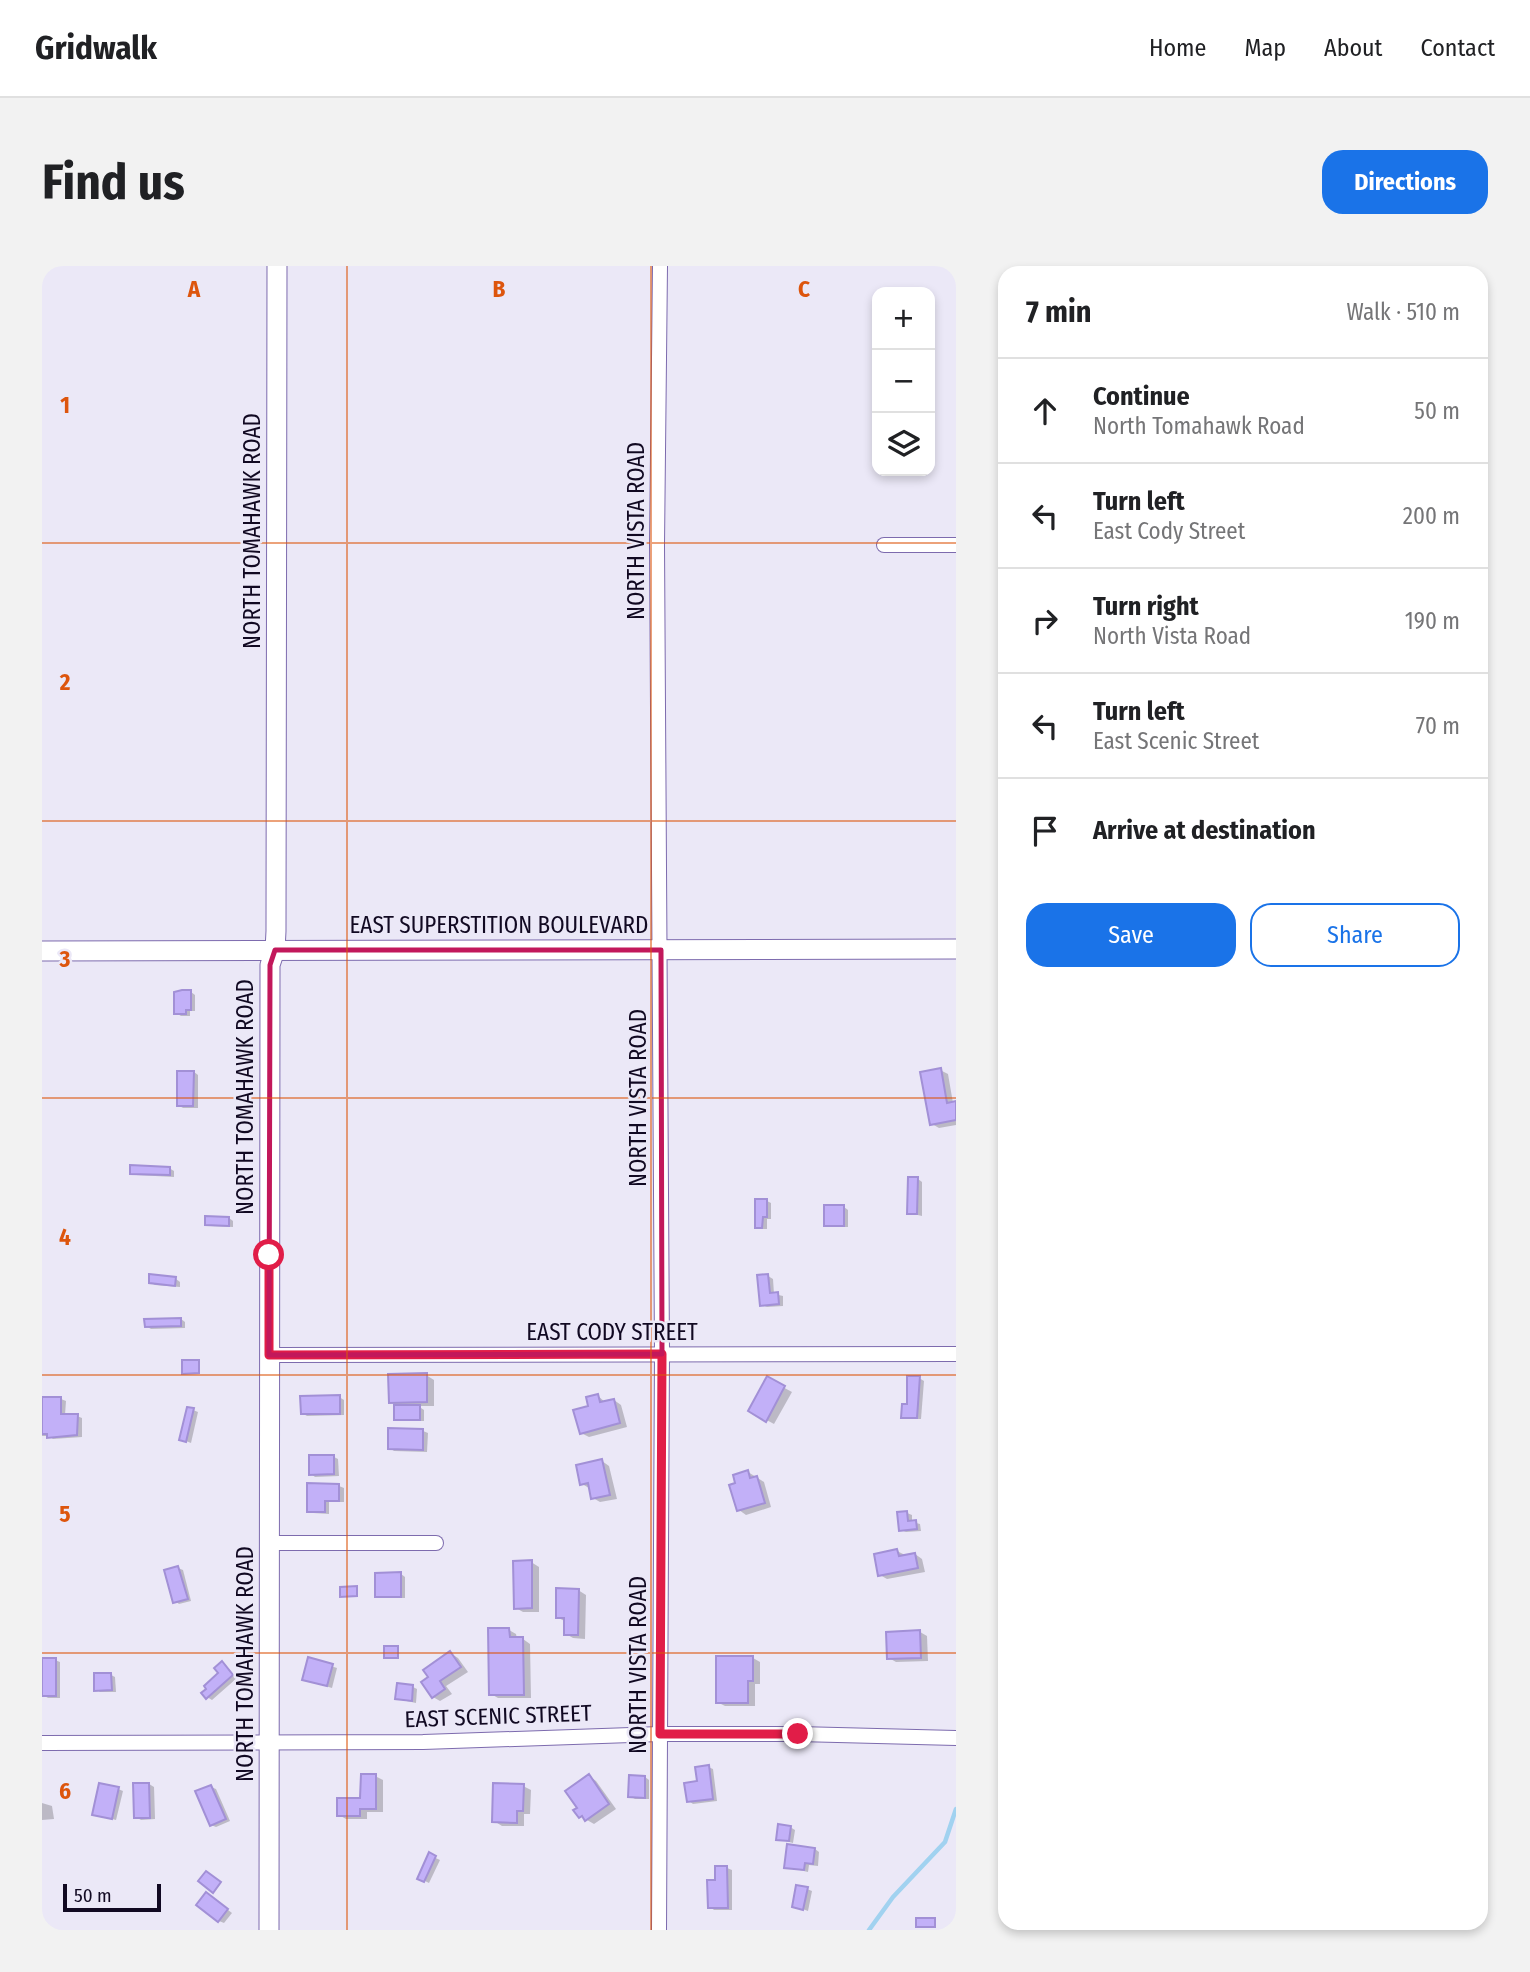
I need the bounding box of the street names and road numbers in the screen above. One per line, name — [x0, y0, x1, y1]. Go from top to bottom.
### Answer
street label: NORTH TOMAHAWK ROAD — [238, 413, 266, 649]
street label: NORTH VISTA ROAD — [622, 442, 650, 620]
street label: EAST SUPERSTITION BOULEVARD — [350, 911, 648, 939]
street label: NORTH TOMAHAWK ROAD — [231, 979, 259, 1215]
street label: NORTH VISTA ROAD — [624, 1009, 652, 1187]
street label: EAST CODY STREET — [526, 1318, 698, 1346]
street label: NORTH TOMAHAWK ROAD — [231, 1546, 259, 1782]
street label: NORTH VISTA ROAD — [624, 1576, 652, 1754]
street label: EAST SCENIC STREET — [404, 1699, 592, 1733]

